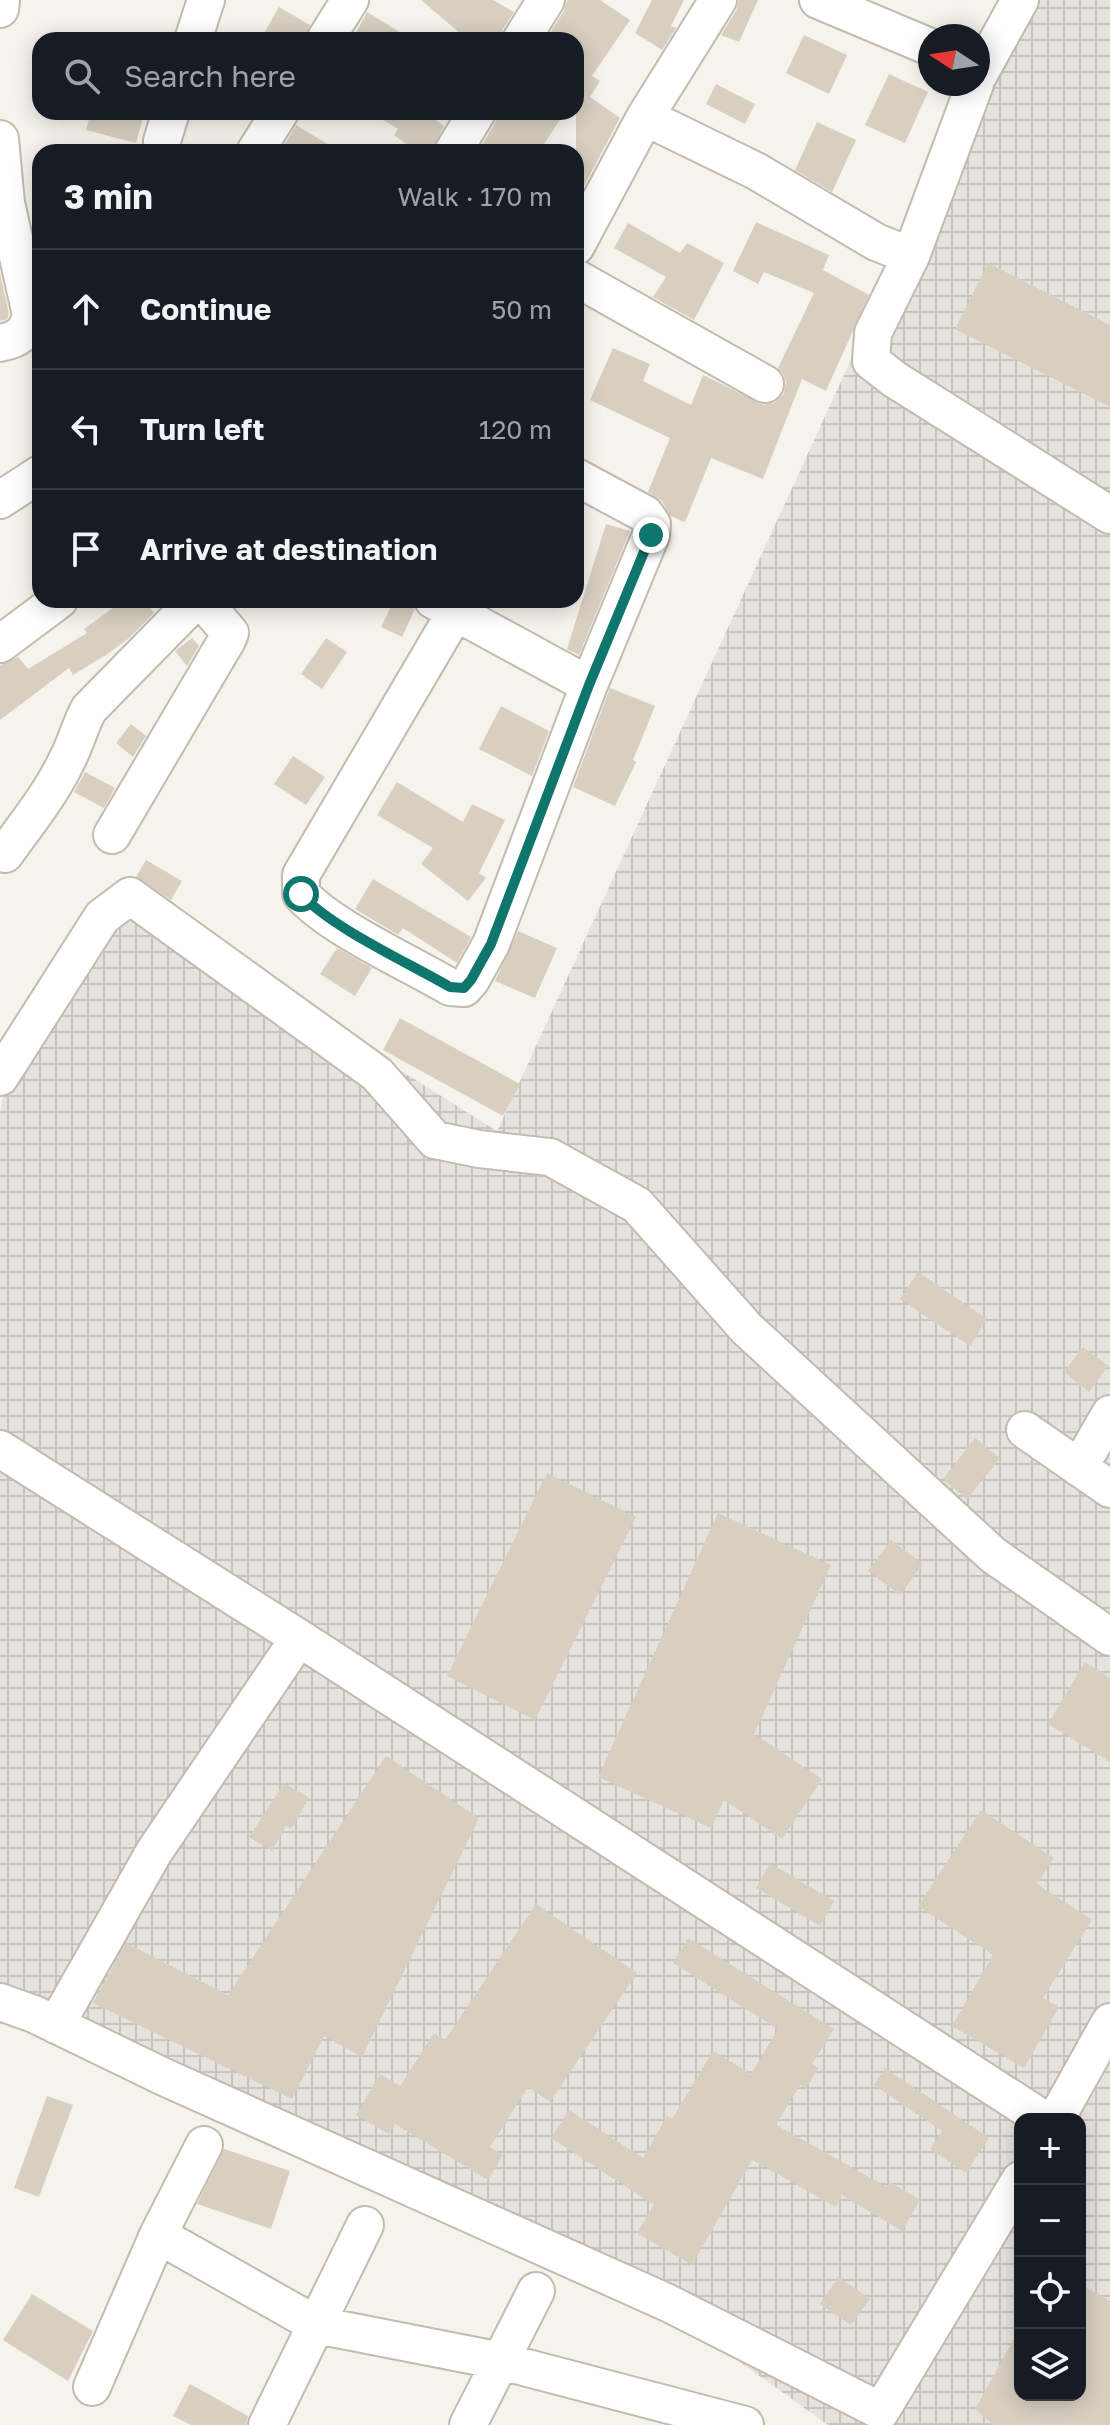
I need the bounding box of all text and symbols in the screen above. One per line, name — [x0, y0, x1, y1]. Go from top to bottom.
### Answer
north arrow — [918, 24, 990, 96]
search box — [32, 32, 584, 120]
icon: search — [60, 54, 104, 98]
text: Search here — [124, 58, 296, 94]
text: 3 min — [64, 176, 153, 216]
text: Walk · 170 m — [398, 181, 552, 212]
icon: ahead — [64, 287, 108, 331]
text: Continue — [140, 291, 271, 327]
text: 50 m — [491, 294, 552, 325]
icon: left — [64, 407, 108, 451]
text: Turn left — [140, 411, 265, 447]
text: 120 m — [479, 414, 552, 445]
route end — [633, 517, 669, 553]
icon: arrive — [64, 527, 108, 571]
text: Arrive at destination — [140, 531, 437, 567]
route start — [283, 876, 319, 912]
map controls — [1014, 2113, 1086, 2401]
button: + — [1014, 2113, 1086, 2185]
button: − — [1014, 2185, 1086, 2257]
button: locate — [1014, 2257, 1086, 2329]
button: layers — [1014, 2329, 1086, 2401]

